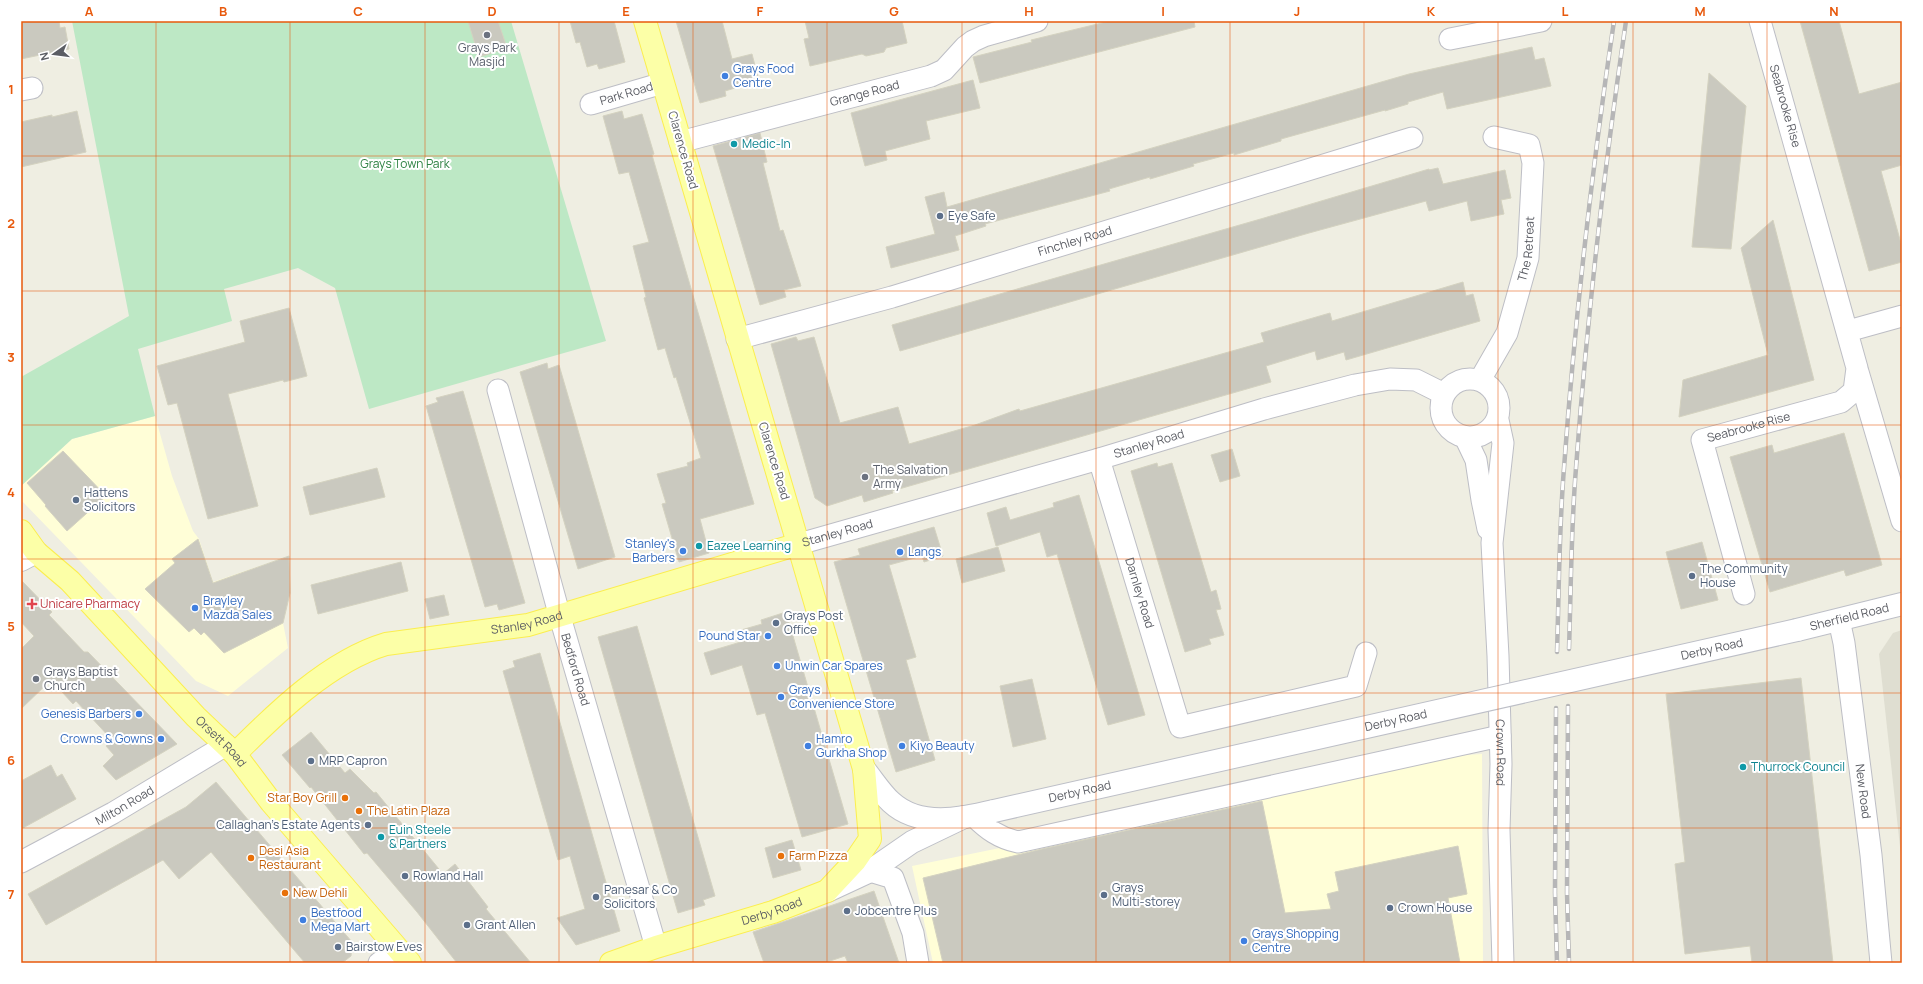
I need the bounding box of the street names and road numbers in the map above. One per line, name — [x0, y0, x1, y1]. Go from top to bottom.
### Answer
street label: Seabrooke Rise — [1766, 62, 1805, 149]
street label: Grange Road — [828, 76, 901, 110]
street label: Park Road — [598, 77, 655, 109]
street label: Clarence Road — [664, 109, 703, 191]
street label: The Retreat — [1513, 216, 1538, 283]
street label: Finchley Road — [1036, 221, 1114, 260]
street label: Seabrooke Rise — [1705, 407, 1792, 446]
street label: Clarence Road — [755, 420, 794, 502]
street label: Stanley Road — [1111, 425, 1186, 462]
street label: Stanley Road — [800, 514, 875, 551]
street label: Darnley Road — [1121, 555, 1159, 630]
street label: Sherfield Road — [1808, 599, 1891, 635]
street label: Stanley Road — [490, 606, 564, 638]
street label: Bedford Road — [557, 631, 594, 708]
street label: Derby Road — [1679, 633, 1745, 664]
street label: Derby Road — [1363, 705, 1429, 735]
street label: Orsett Road — [192, 712, 251, 770]
street label: Crown Road — [1492, 719, 1510, 786]
street label: New Road — [1851, 763, 1875, 820]
street label: Derby Road — [1047, 776, 1113, 806]
street label: Milton Road — [92, 781, 157, 829]
street label: Derby Road — [739, 892, 805, 929]

